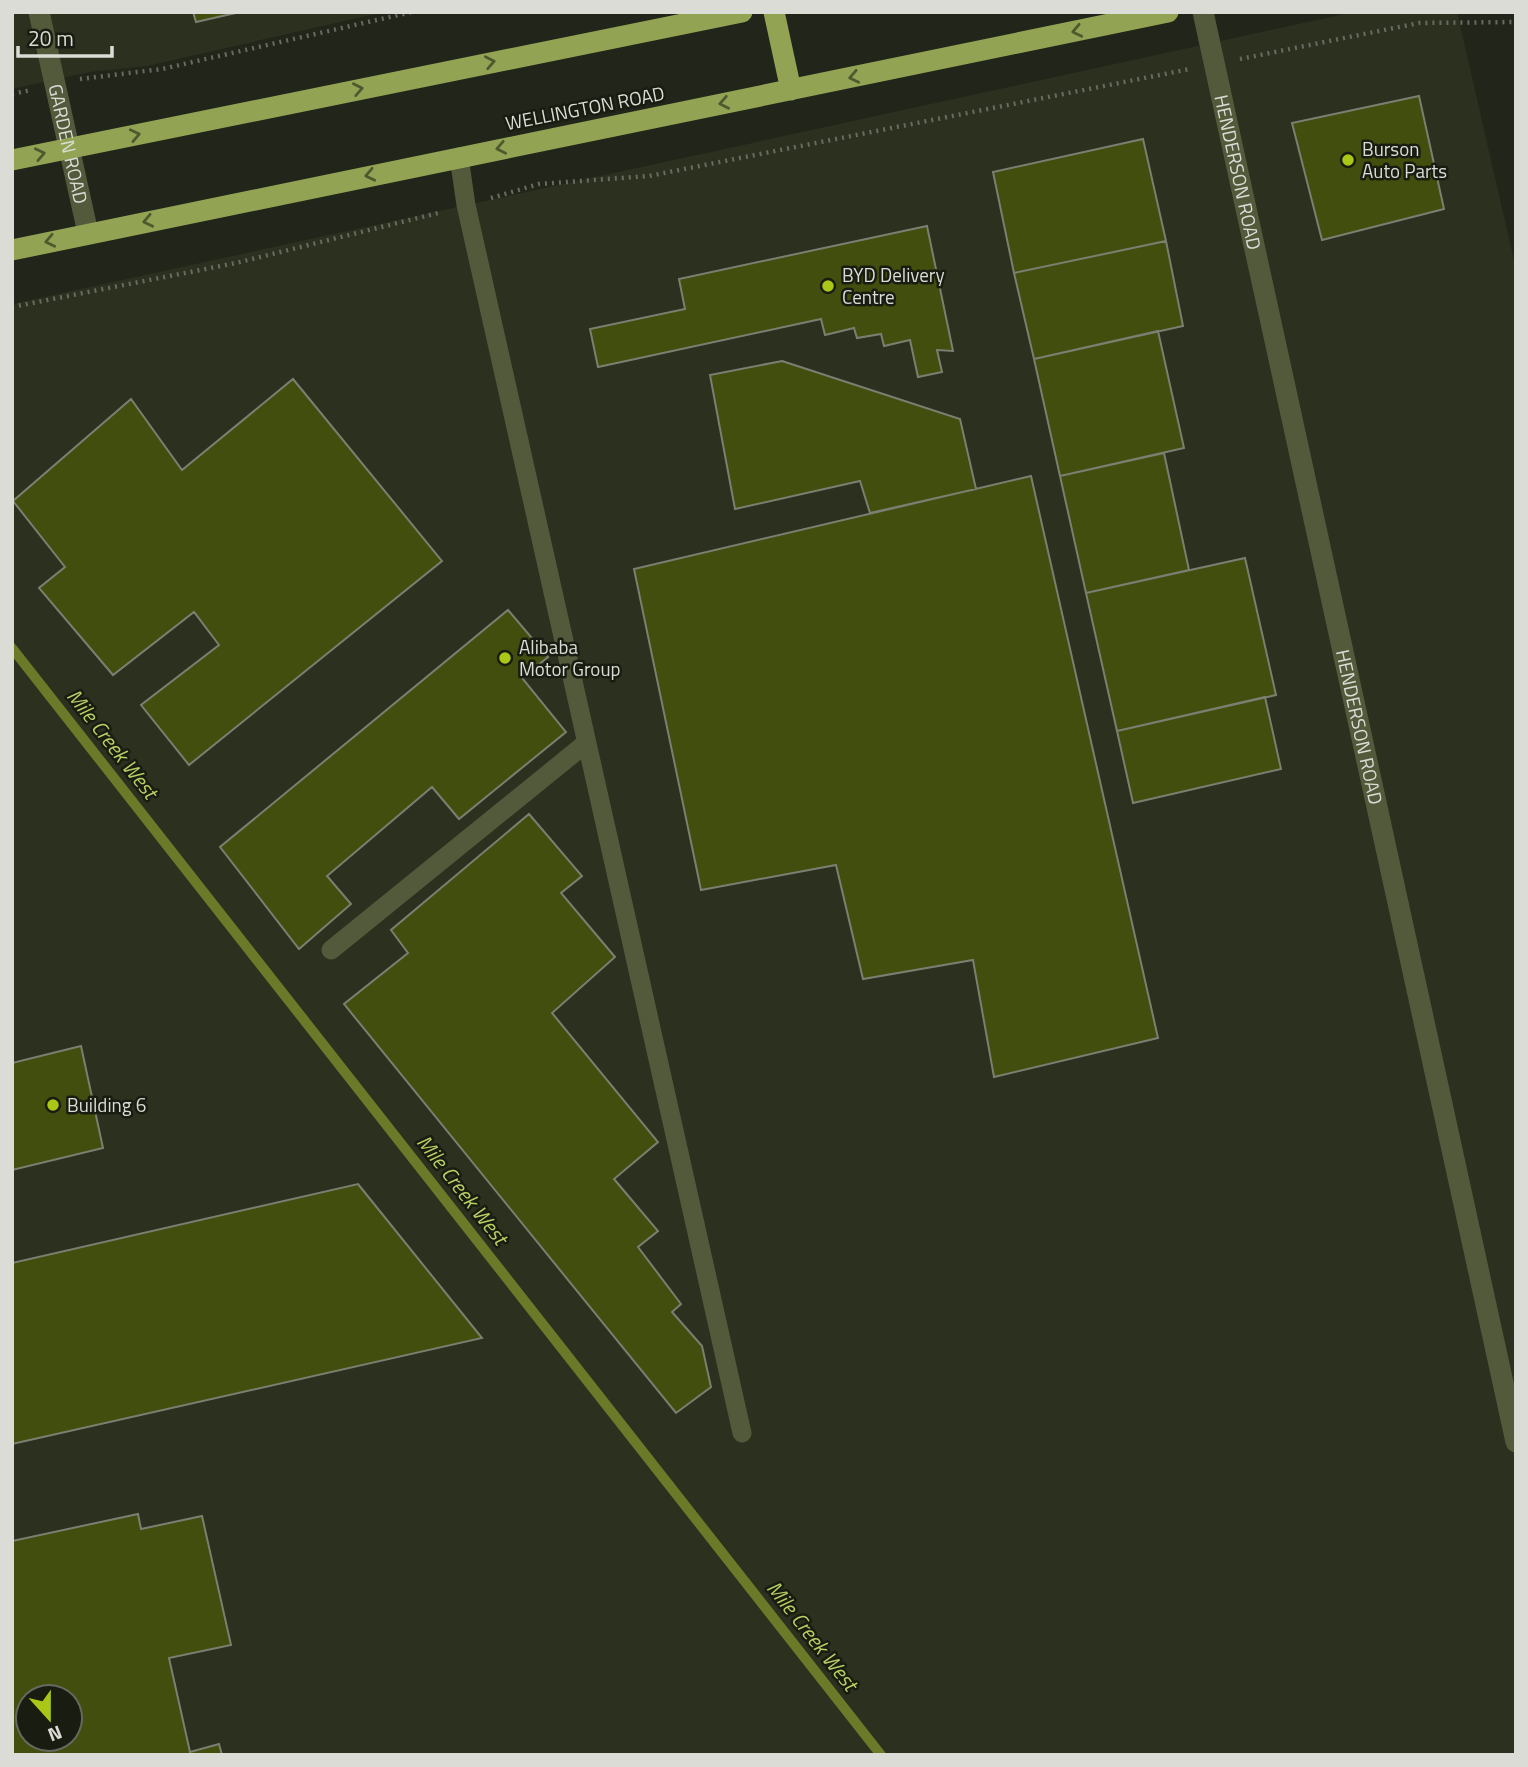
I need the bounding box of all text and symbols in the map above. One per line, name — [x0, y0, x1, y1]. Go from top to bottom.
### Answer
scale bar — [18, 14, 112, 58]
text: 20 m — [28, 22, 74, 54]
one-way arrow — [1071, 22, 1083, 37]
one-way arrow — [484, 56, 496, 71]
one-way arrow — [848, 68, 860, 83]
street label: WELLINGTON ROAD — [503, 78, 667, 137]
street label: GARDEN ROAD — [41, 81, 96, 206]
one-way arrow — [352, 82, 364, 97]
street label: HENDERSON ROAD — [1207, 92, 1270, 252]
one-way arrow — [718, 95, 730, 110]
one-way arrow — [129, 128, 141, 143]
place label: Burson Auto Parts — [1362, 134, 1447, 185]
one-way arrow — [495, 140, 507, 155]
one-way arrow — [34, 148, 46, 163]
marker: Burson Auto Parts — [1340, 152, 1356, 168]
one-way arrow — [364, 167, 376, 182]
one-way arrow — [142, 213, 154, 228]
one-way arrow — [44, 233, 56, 248]
place label: BYD Delivery Centre — [842, 260, 945, 311]
marker: BYD Delivery Centre — [820, 278, 836, 294]
place label: Alibaba Motor Group — [519, 632, 621, 683]
street label: HENDERSON ROAD — [1329, 647, 1391, 807]
marker: Alibaba Motor Group — [497, 650, 513, 666]
water label: Mile Creek West — [59, 681, 168, 807]
place label: Building 6 — [67, 1090, 146, 1119]
marker: Building 6 — [45, 1097, 61, 1113]
water label: Mile Creek West — [409, 1127, 518, 1253]
water label: Mile Creek West — [759, 1573, 868, 1699]
north arrow — [14, 1683, 84, 1753]
text: N — [44, 1718, 67, 1750]

